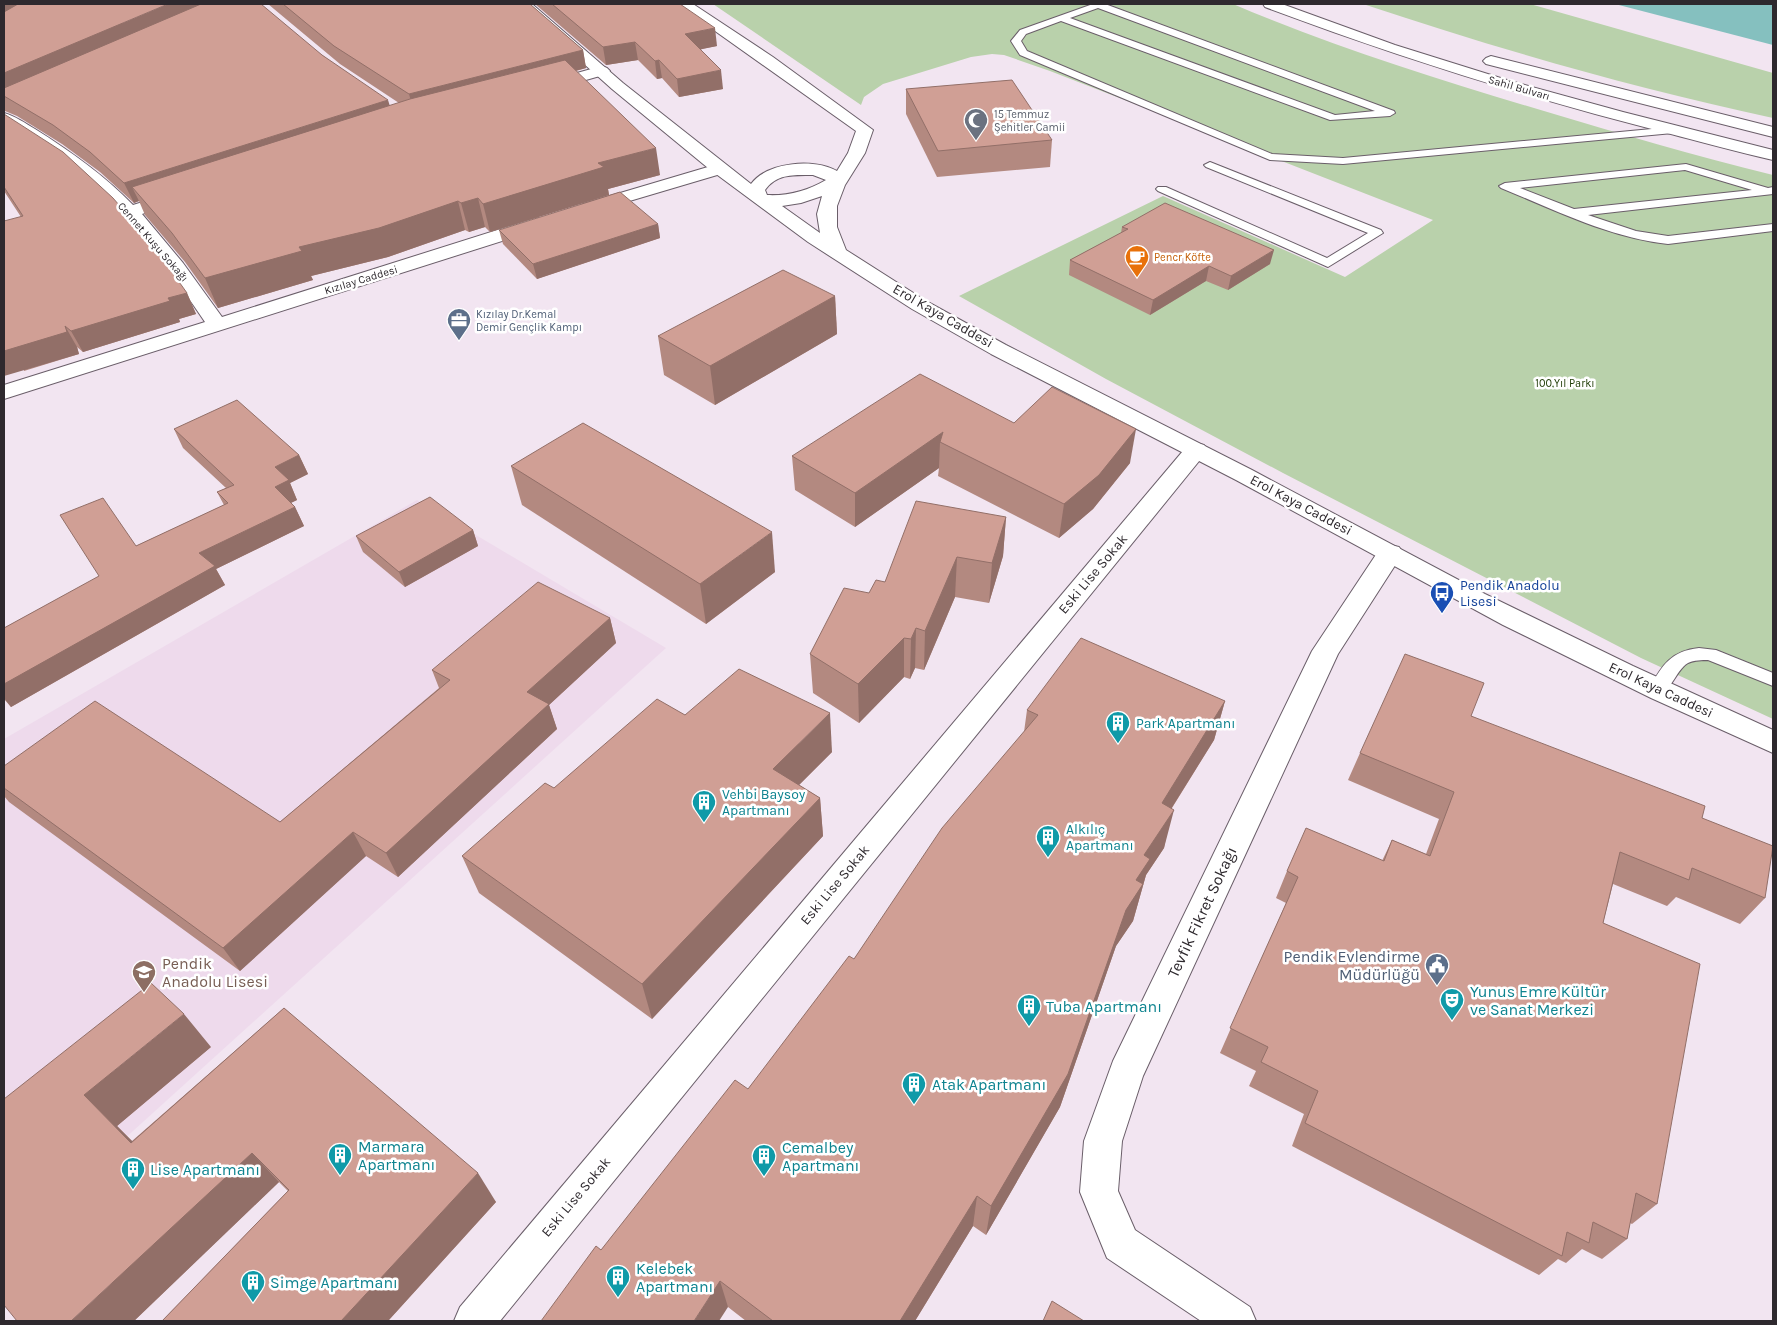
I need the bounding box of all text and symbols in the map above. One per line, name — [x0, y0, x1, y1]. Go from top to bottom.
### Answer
street label: Sahil Bulvarı — [1487, 73, 1551, 103]
mosque icon: 15 Temmuz Şehitler Camii — [963, 107, 989, 141]
place label: 15 Temmuz Şehitler Camii — [994, 108, 1065, 134]
street label: Cennet Kuşu Sokağı — [115, 200, 191, 284]
cafe icon: Pencr Köfte — [1124, 244, 1150, 278]
place label: Pencr Köfte — [1154, 251, 1211, 264]
street label: Kızılay Caddesi — [323, 263, 399, 297]
street label: Erol Kaya Caddesi — [890, 280, 996, 352]
office icon: Kızılay Dr.Kemal Demir Gençlik Kampı — [446, 307, 472, 341]
place label: Kızılay Dr.Kemal Demir Gençlik Kampı — [476, 308, 582, 334]
park label: 100.Yıl Parkı — [1535, 377, 1595, 390]
street label: Erol Kaya Caddesi — [1247, 471, 1355, 539]
street label: Eski Lise Sokak — [1055, 531, 1131, 617]
place label: Pendi̇k Anadolu Li̇sesi̇ — [1460, 577, 1560, 610]
bus stop icon: Pendi̇k Anadolu Li̇sesi̇ — [1429, 580, 1455, 614]
street label: Erol Kaya Caddesi — [1606, 658, 1716, 722]
building icon: Park Apartmanı — [1105, 710, 1131, 744]
place label: Park Apartmanı — [1136, 715, 1235, 732]
place label: Vehbi Baysoy Apartmanı — [722, 786, 806, 819]
building icon: Vehbi Baysoy Apartmanı — [691, 789, 717, 823]
place label: Alkılıç Apartmanı — [1066, 821, 1134, 854]
building icon: Alkılıç Apartmanı — [1035, 824, 1061, 858]
street label: Eski Lise Sokak — [797, 842, 873, 928]
street label: Tevfik Fikret Sokağı — [1163, 844, 1241, 980]
place label: Pendik Evlendirme Müdürlüğü — [1284, 947, 1420, 984]
public building icon: Pendik Evlendirme Müdürlüğü — [1424, 952, 1450, 986]
place label: Pendik Anadolu Lisesi — [162, 954, 268, 991]
school or university icon: Pendik Anadolu Lisesi — [131, 959, 157, 993]
place label: Yunus Emre Kültür ve Sanat Merkezi — [1470, 982, 1606, 1019]
theatre icon: Yunus Emre Kültür ve Sanat Merkezi — [1439, 987, 1465, 1021]
building icon: Tuba Apartmanı — [1016, 993, 1042, 1027]
place label: Tuba Apartmanı — [1046, 997, 1162, 1016]
building icon: Atak Apartmanı — [901, 1071, 927, 1105]
place label: Atak Apartmanı — [932, 1075, 1046, 1094]
place label: Marmara Apartmanı — [358, 1137, 435, 1174]
place label: Cemalbey Apartmanı — [782, 1138, 859, 1175]
building icon: Marmara Apartmanı — [327, 1142, 353, 1176]
building icon: Cemalbey Apartmanı — [751, 1143, 777, 1177]
street label: Eski Lise Sokak — [538, 1154, 614, 1240]
building icon: Lise Apartmanı — [120, 1156, 146, 1190]
place label: Lise Apartmanı — [150, 1160, 260, 1179]
place label: Kelebek Apartmanı — [636, 1259, 713, 1296]
building icon: Kelebek Apartmanı — [605, 1264, 631, 1298]
building icon: Simge Apartmanı — [240, 1269, 266, 1303]
place label: Simge Apartmanı — [270, 1273, 398, 1292]

